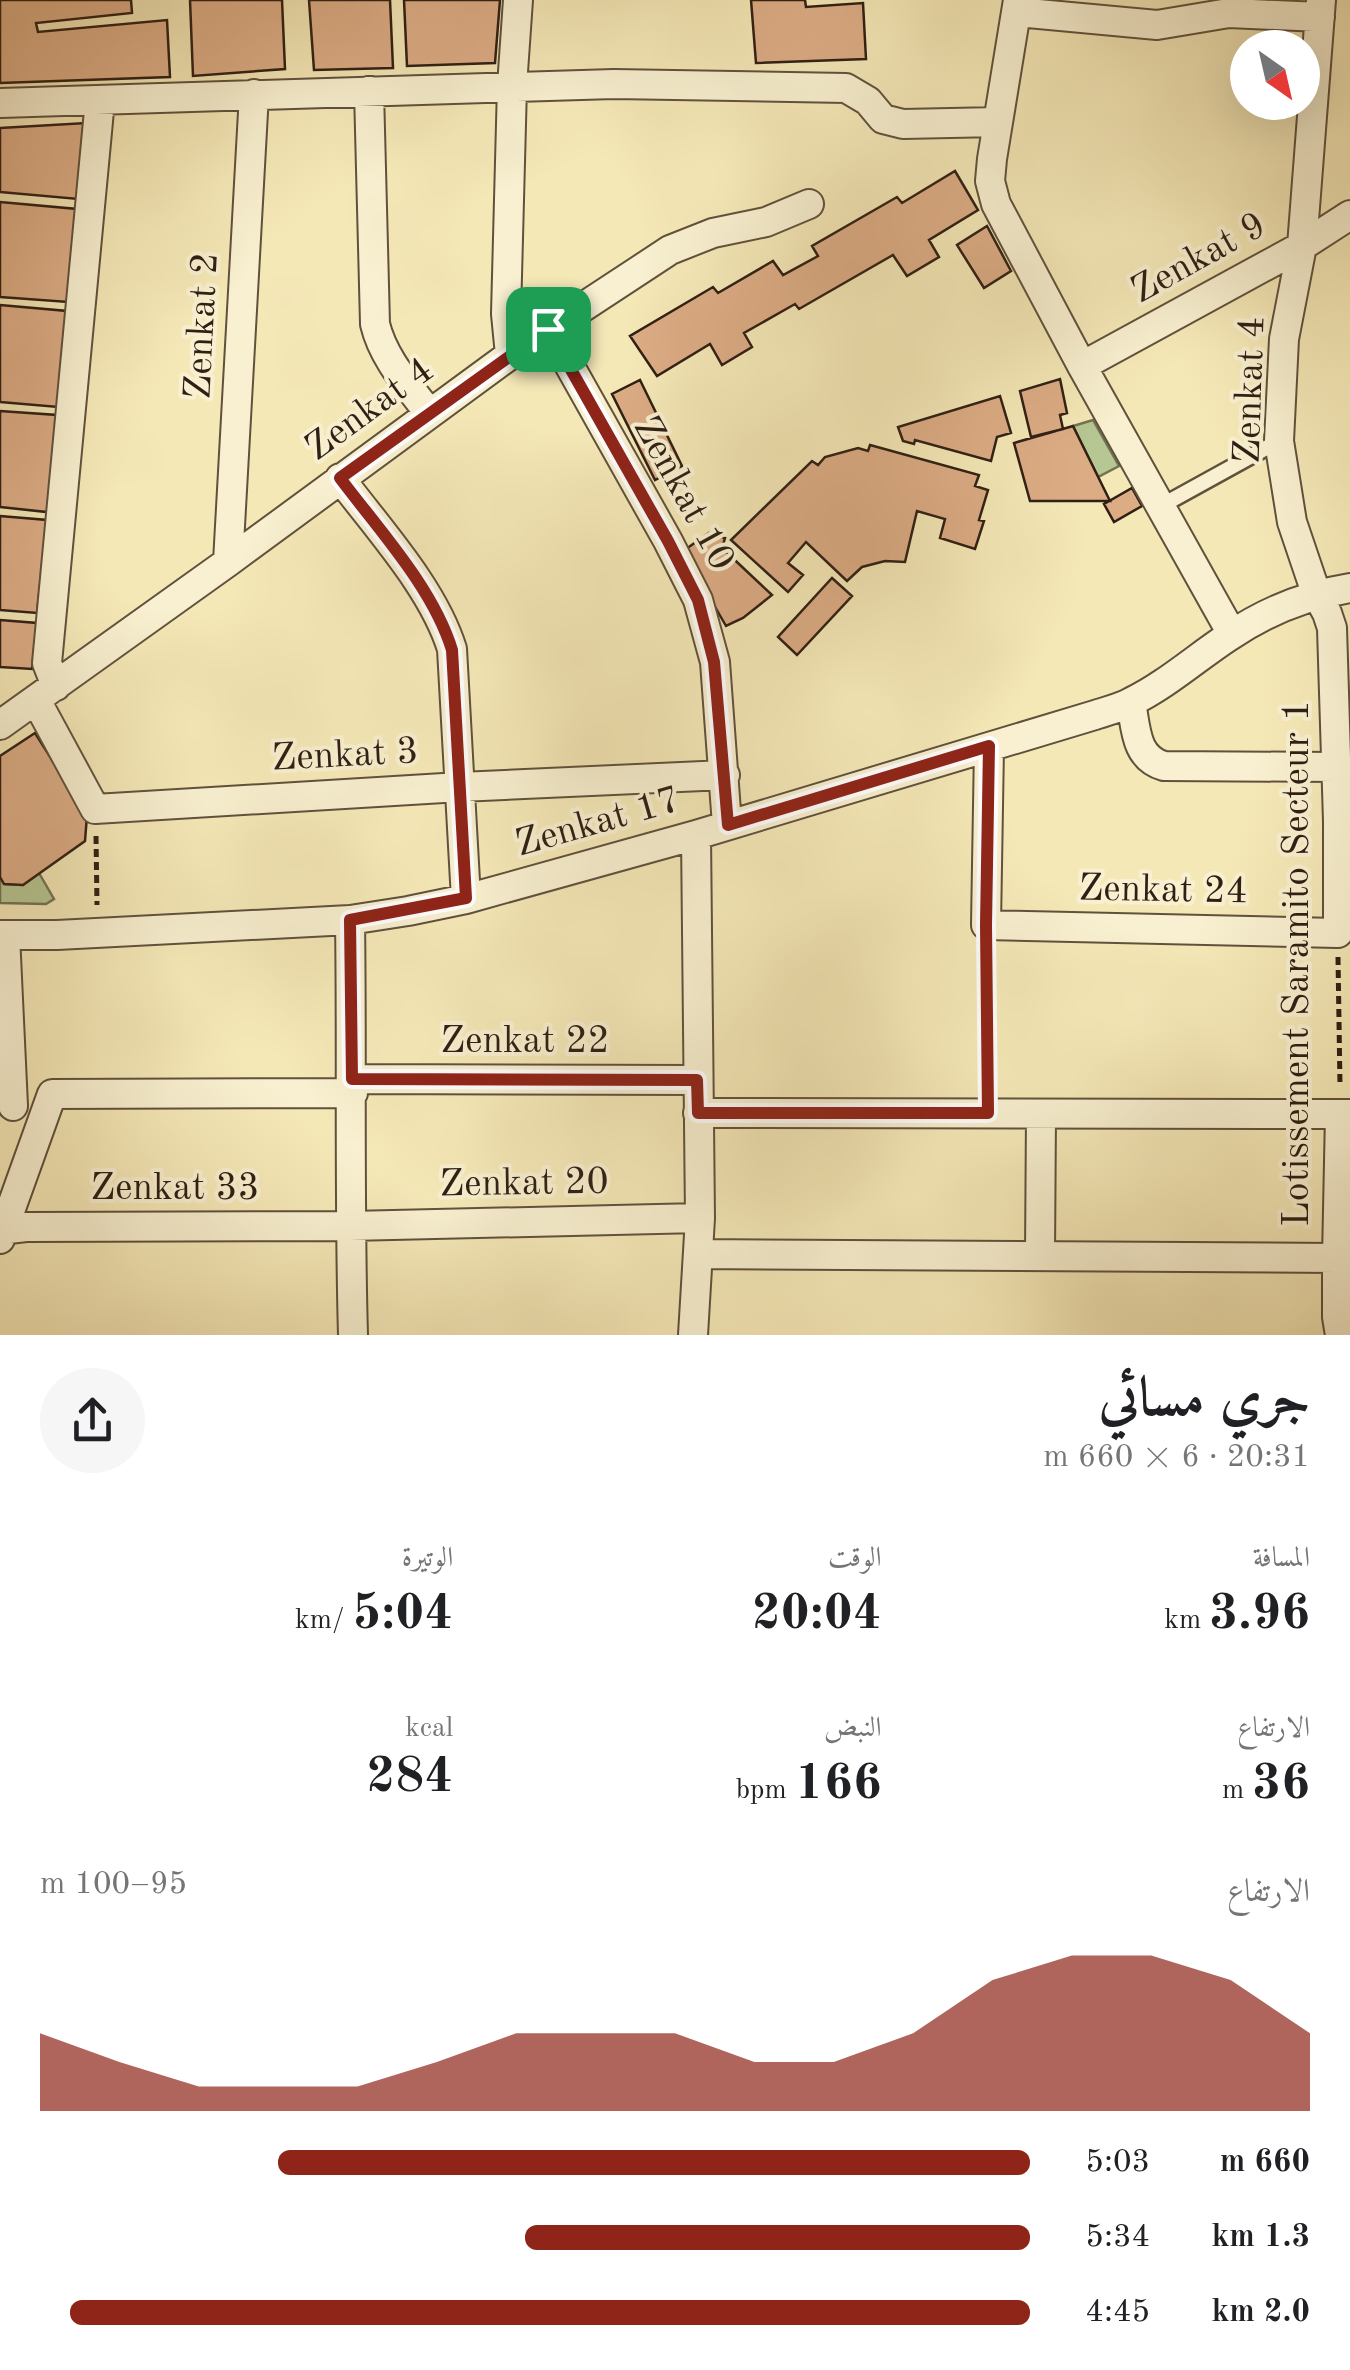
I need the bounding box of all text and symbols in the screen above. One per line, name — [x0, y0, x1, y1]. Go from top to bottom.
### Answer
north arrow — [1230, 30, 1320, 120]
map controls — [1230, 30, 1320, 120]
street label: Zenkat 9 — [1125, 207, 1273, 311]
street label: Zenkat 2 — [180, 251, 226, 401]
pin — [506, 287, 591, 372]
icon: arrive — [521, 302, 576, 357]
street label: Zenkat 4 — [1229, 316, 1273, 464]
street label: Zenkat 4 — [299, 351, 441, 469]
street label: Zenkat 10 — [625, 411, 741, 577]
street label: Lotissement Saramito Secteur 1 — [1279, 699, 1317, 1227]
street label: Zenkat 3 — [270, 733, 420, 779]
street label: Zenkat 17 — [511, 781, 685, 865]
street label: Zenkat 24 — [1078, 871, 1248, 911]
street label: Zenkat 22 — [440, 1023, 610, 1061]
street label: Zenkat 20 — [439, 1164, 609, 1204]
street label: Zenkat 33 — [90, 1170, 260, 1208]
button: share — [40, 1368, 145, 1473]
text: جري مسائي — [1099, 1373, 1310, 1428]
text: 20:31 · 6 × 660 m — [1043, 1442, 1310, 1474]
text: الوتيرة — [402, 1545, 453, 1573]
text: الوقت — [828, 1545, 882, 1573]
text: المسافة — [1253, 1545, 1310, 1573]
text: 5:04 — [352, 1590, 453, 1640]
text: 20:04 — [752, 1590, 882, 1640]
text: 3.96 — [1209, 1590, 1310, 1640]
text: /km — [295, 1607, 352, 1635]
text: km — [1164, 1607, 1209, 1635]
text: kcal — [405, 1715, 453, 1743]
text: النبض — [824, 1715, 882, 1743]
text: الارتفاع — [1237, 1715, 1310, 1743]
text: 284 — [366, 1753, 453, 1803]
text: 166 — [795, 1760, 882, 1810]
text: 36 — [1252, 1760, 1310, 1810]
text: bpm — [736, 1777, 795, 1805]
text: m — [1222, 1777, 1252, 1805]
text: 95–100 m — [40, 1869, 187, 1901]
text: الارتفاع — [1227, 1877, 1310, 1909]
text: 5:03 — [1085, 2147, 1150, 2179]
text: 660 m — [1220, 2147, 1310, 2179]
text: 5:34 — [1085, 2222, 1150, 2254]
text: 1.3 km — [1211, 2222, 1310, 2254]
text: 4:45 — [1085, 2297, 1150, 2329]
text: 2.0 km — [1211, 2297, 1310, 2329]

